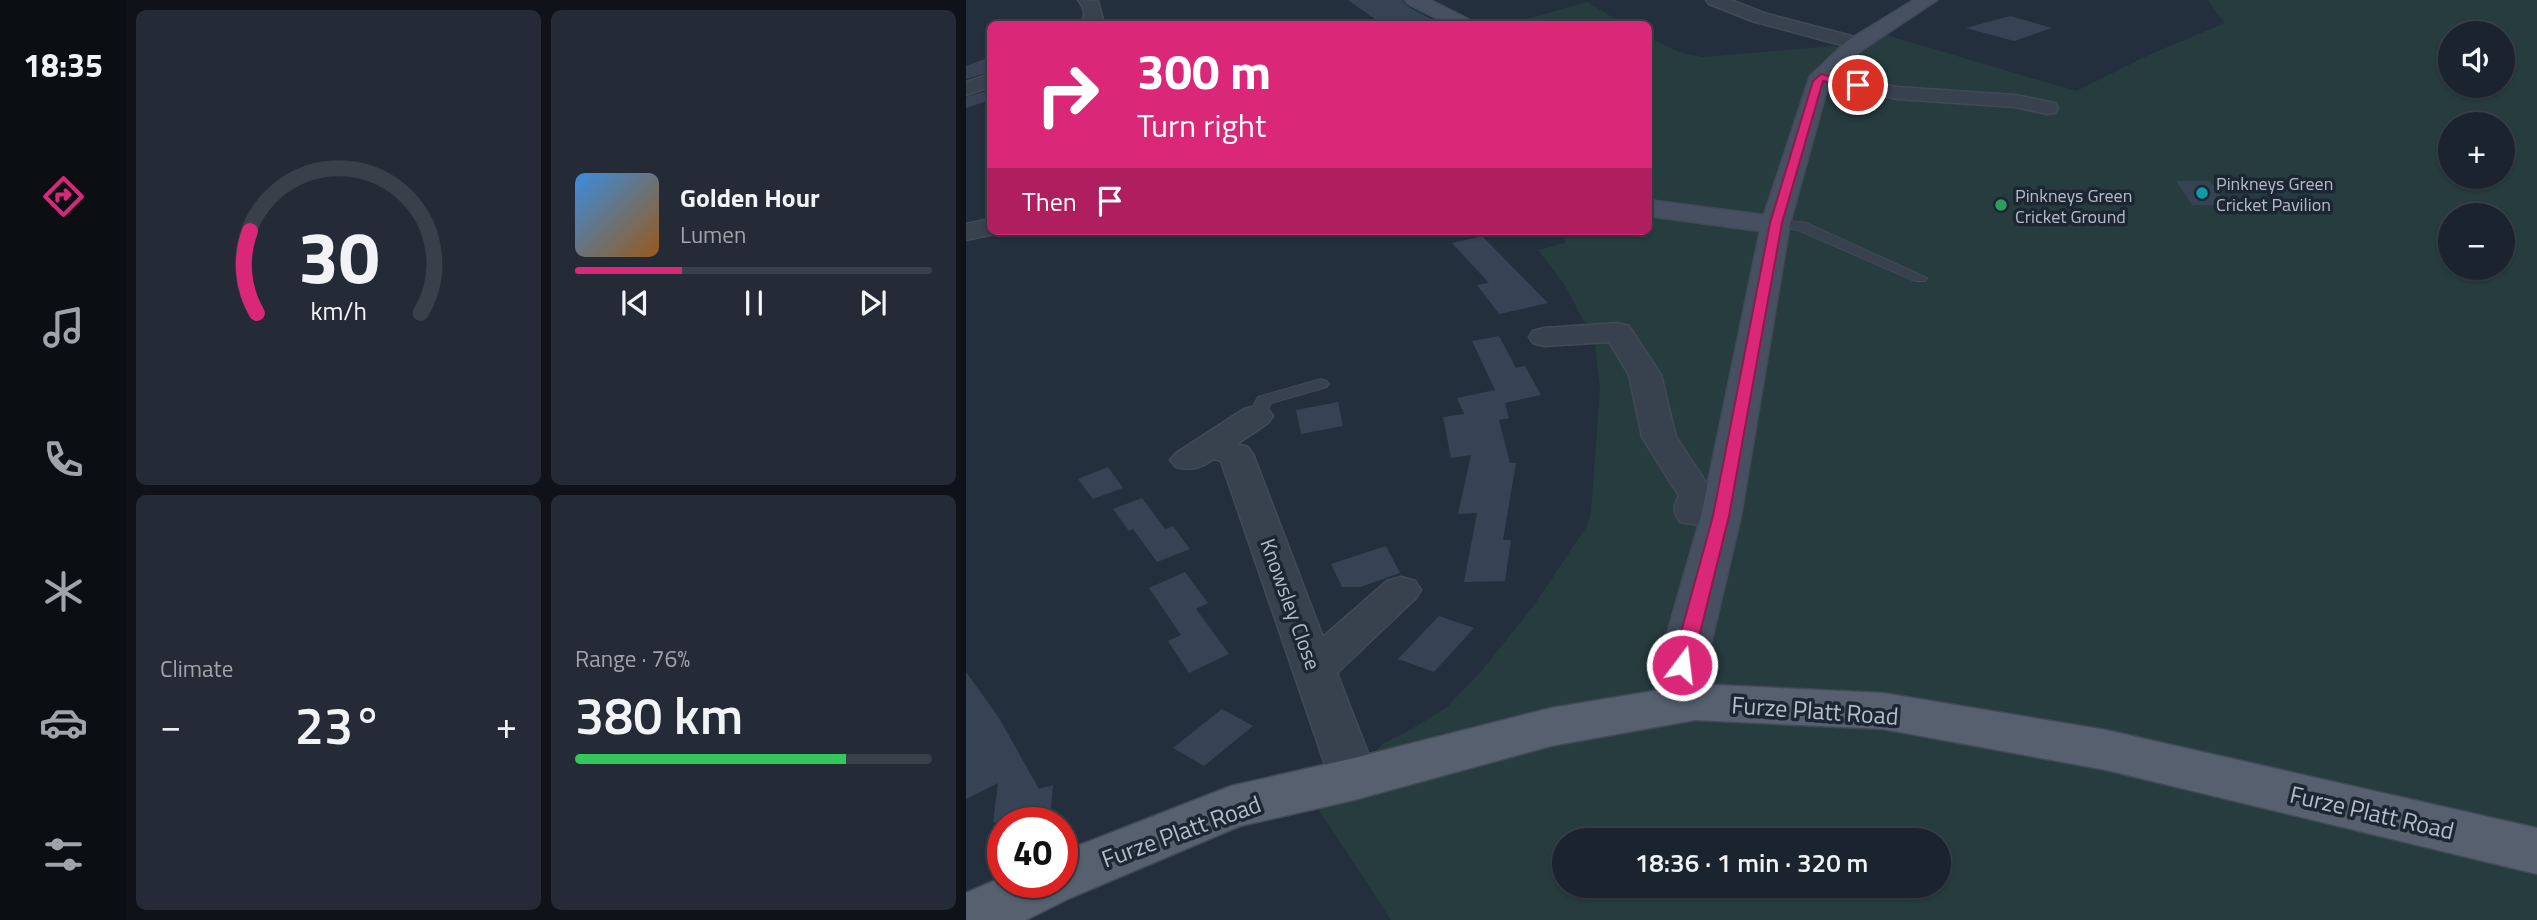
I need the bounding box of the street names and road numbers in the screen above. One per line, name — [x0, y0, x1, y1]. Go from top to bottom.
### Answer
street label: Knowsley Close — [1252, 534, 1330, 674]
street label: Furze Platt Road — [1730, 686, 1900, 734]
street label: Furze Platt Road — [2286, 776, 2458, 848]
street label: Furze Platt Road — [1096, 785, 1266, 877]

